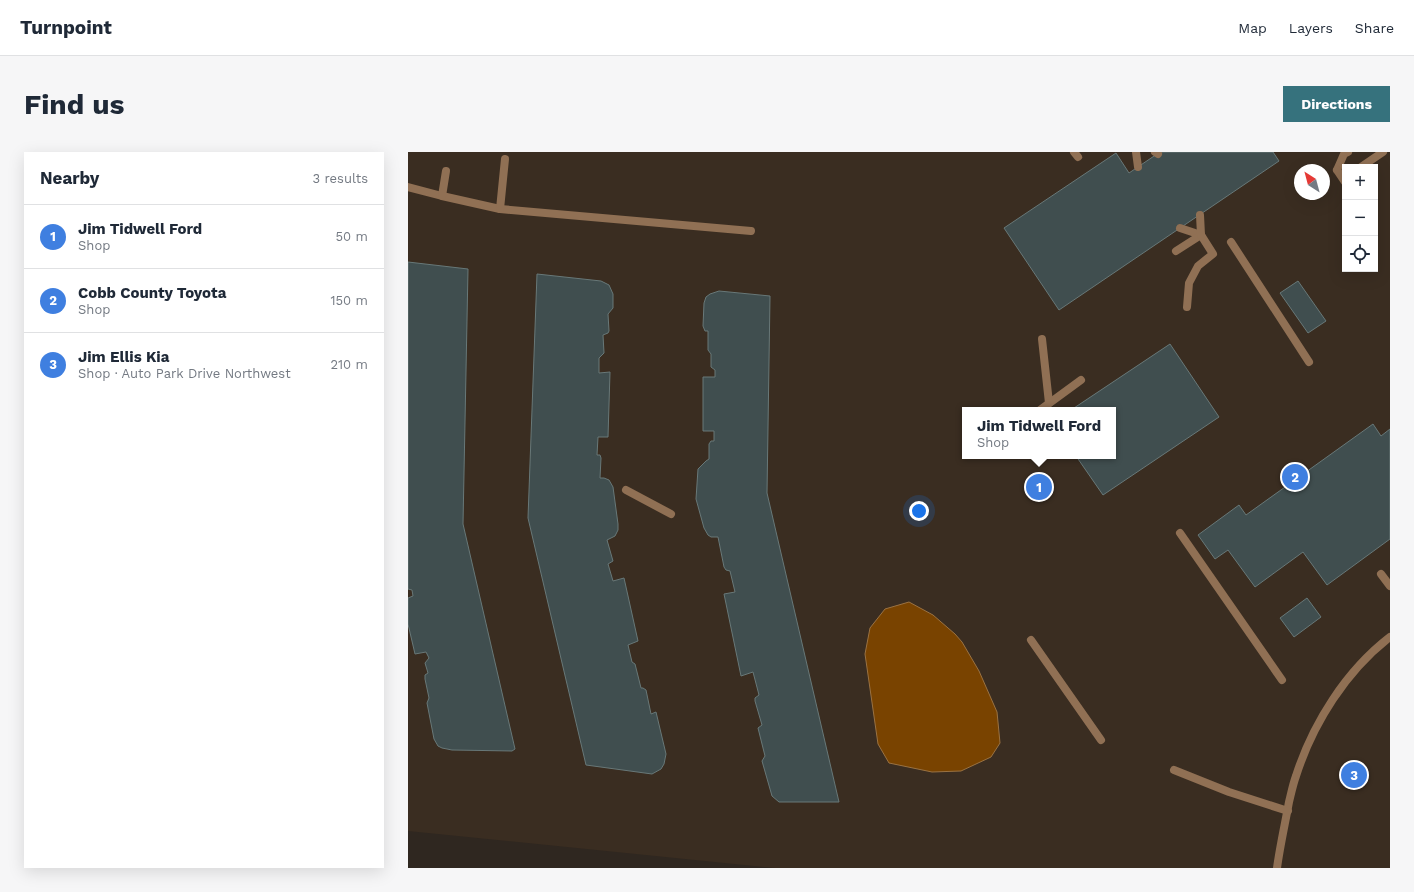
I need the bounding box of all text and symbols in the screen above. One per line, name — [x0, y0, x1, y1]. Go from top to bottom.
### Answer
text: Turnpoint — [20, 16, 112, 39]
text: Map — [1238, 20, 1267, 36]
text: Layers — [1289, 20, 1333, 36]
text: Share — [1355, 20, 1394, 36]
button: Directions — [1283, 86, 1390, 122]
text: Find us — [24, 88, 124, 121]
north arrow — [1294, 164, 1330, 200]
map controls — [1342, 164, 1378, 272]
button: + — [1342, 164, 1378, 200]
text: Nearby — [40, 168, 99, 188]
text: 3 results — [313, 171, 368, 186]
button: − — [1342, 200, 1378, 236]
text: Jim Tidwell Ford — [78, 220, 202, 238]
text: 1 — [50, 229, 56, 244]
text: 50 m — [336, 229, 368, 244]
button: locate — [1342, 236, 1378, 272]
text: Shop — [78, 238, 110, 253]
text: Cobb County Toyota — [78, 284, 226, 302]
text: 2 — [49, 293, 57, 308]
text: 150 m — [330, 293, 368, 308]
text: Shop — [78, 302, 110, 317]
text: Jim Ellis Kia — [78, 348, 169, 366]
text: 3 — [49, 357, 57, 372]
text: 210 m — [330, 357, 368, 372]
text: Shop · Auto Park Drive Northwest — [78, 366, 291, 381]
popup — [962, 407, 1116, 459]
text: Jim Tidwell Ford — [977, 417, 1101, 435]
text: Shop — [977, 435, 1009, 450]
pin: 2 — [1282, 462, 1308, 492]
pin: 1 — [1026, 472, 1052, 502]
your location — [909, 501, 929, 521]
pin: 3 — [1341, 760, 1367, 790]

